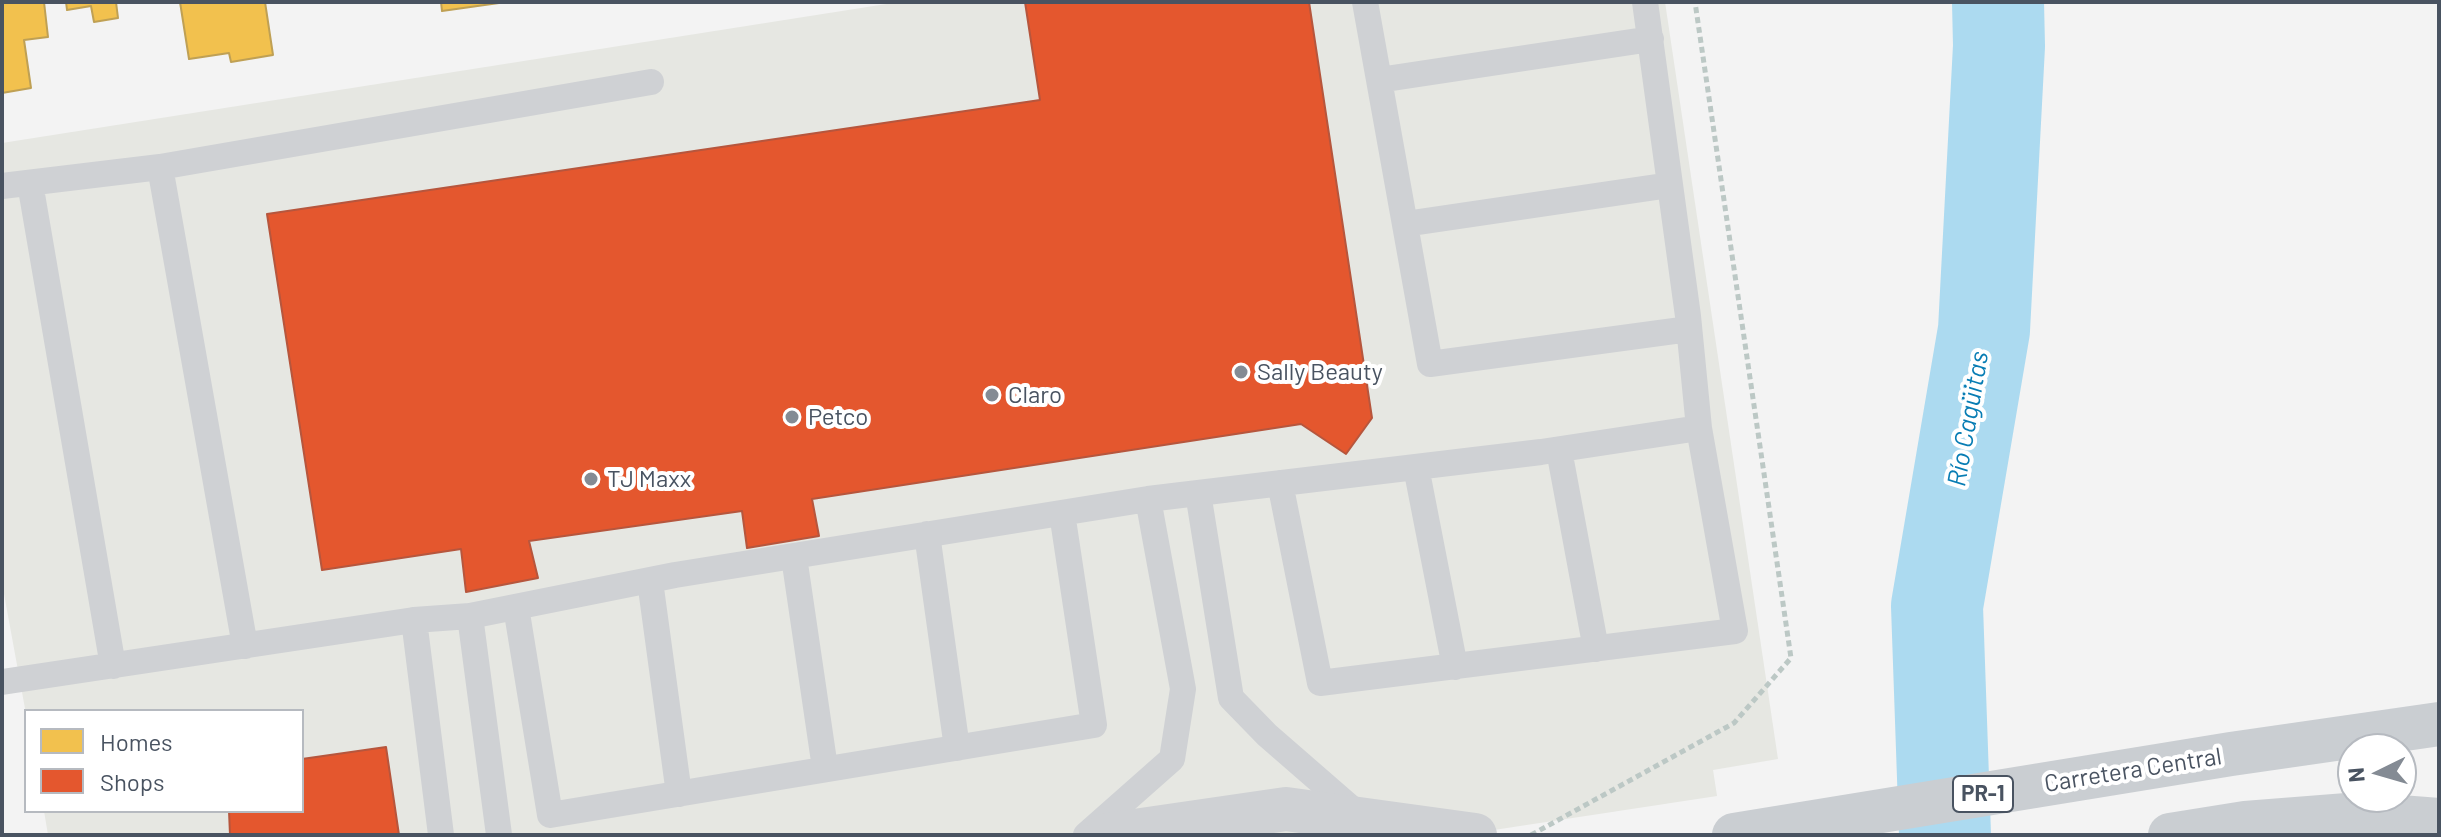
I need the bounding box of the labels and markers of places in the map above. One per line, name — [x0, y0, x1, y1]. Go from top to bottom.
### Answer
place label: Sally Beauty — [1257, 358, 1383, 386]
marker: Sally Beauty — [1232, 363, 1250, 381]
place label: Claro — [1008, 381, 1062, 409]
marker: Claro — [983, 386, 1001, 404]
place label: Petco — [808, 403, 868, 431]
marker: Petco — [783, 408, 801, 426]
place label: TJ Maxx — [607, 465, 691, 493]
marker: TJ Maxx — [582, 470, 600, 488]

